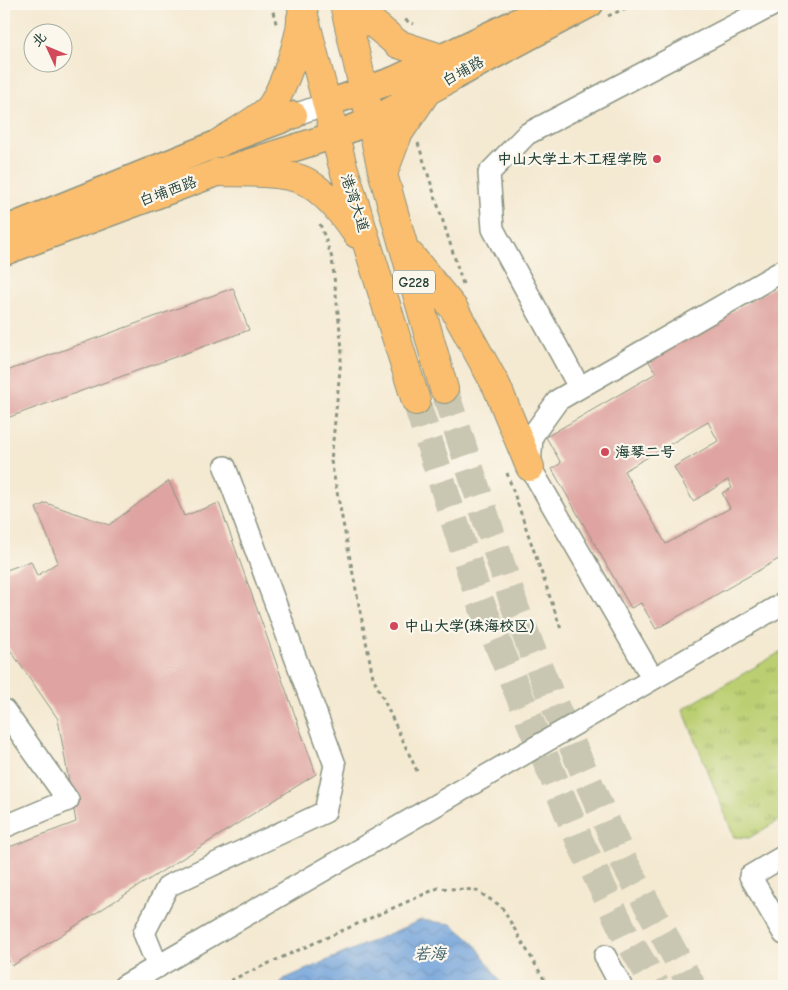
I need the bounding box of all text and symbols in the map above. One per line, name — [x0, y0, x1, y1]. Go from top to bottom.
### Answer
north arrow — [22, 22, 72, 72]
text: 北 — [28, 28, 50, 50]
street label: 白埔路 — [439, 52, 487, 90]
place label: 中山大学土木工程学院 — [497, 150, 647, 168]
marker: 中山大学土木工程学院 — [651, 153, 663, 165]
street label: 白埔西路 — [137, 172, 199, 210]
street label: 港湾大道 — [337, 172, 373, 234]
road number: G228 — [393, 270, 435, 294]
place label: 海琴二号 — [615, 443, 675, 461]
marker: 海琴二号 — [599, 446, 611, 458]
place label: 中山大学(珠海校区) — [404, 617, 535, 635]
marker: 中山大学(珠海校区) — [388, 620, 400, 632]
water label: 若海 — [414, 945, 448, 963]

